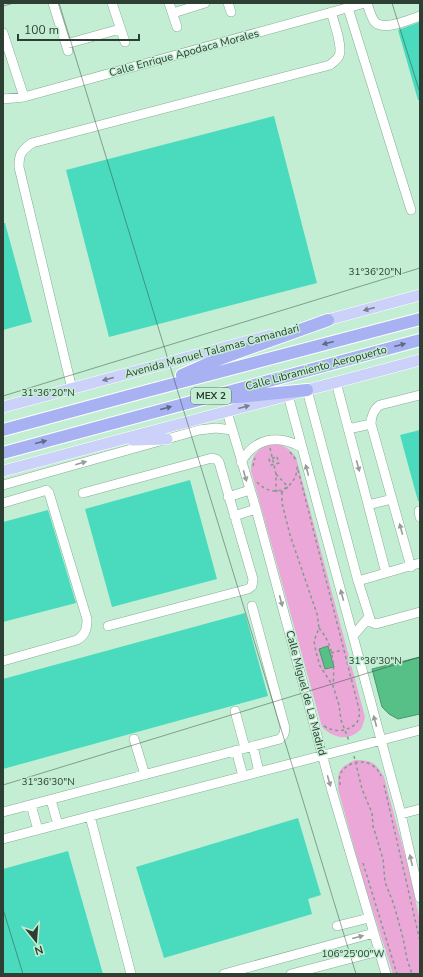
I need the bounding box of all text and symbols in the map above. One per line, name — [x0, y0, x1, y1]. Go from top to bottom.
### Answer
scale bar — [18, 16, 139, 42]
text: 100 m — [24, 22, 59, 38]
street label: Calle Enrique Apodaca Morales — [107, 26, 261, 80]
text: 31°36'20"N — [348, 265, 402, 279]
one-way arrow — [363, 306, 375, 312]
street label: Avenida Manuel Talamas Camandari — [123, 320, 301, 382]
one-way arrow — [322, 340, 334, 346]
street label: Calle Libramiento Aeropuerto — [244, 342, 388, 394]
one-way arrow — [394, 342, 406, 348]
one-way arrow — [102, 376, 114, 382]
text: 31°36'20"N — [21, 386, 75, 400]
road number: MEX 2 — [191, 388, 231, 404]
one-way arrow — [238, 404, 250, 410]
one-way arrow — [160, 405, 172, 411]
one-way arrow — [34, 439, 47, 445]
one-way arrow — [75, 460, 87, 466]
one-way arrow — [356, 460, 362, 473]
one-way arrow — [304, 464, 310, 476]
one-way arrow — [242, 470, 248, 482]
one-way arrow — [397, 523, 403, 535]
one-way arrow — [338, 589, 344, 601]
one-way arrow — [278, 595, 284, 607]
street label: Calle Miguel de La Madrid — [282, 629, 330, 757]
text: 31°36'30"N — [348, 654, 402, 668]
one-way arrow — [372, 715, 378, 727]
text: 31°36'30"N — [21, 775, 75, 789]
one-way arrow — [326, 775, 332, 787]
one-way arrow — [408, 854, 414, 866]
north arrow — [16, 921, 56, 961]
one-way arrow — [352, 934, 364, 940]
text: N — [33, 942, 45, 958]
text: 106°25'00"W — [322, 947, 384, 961]

